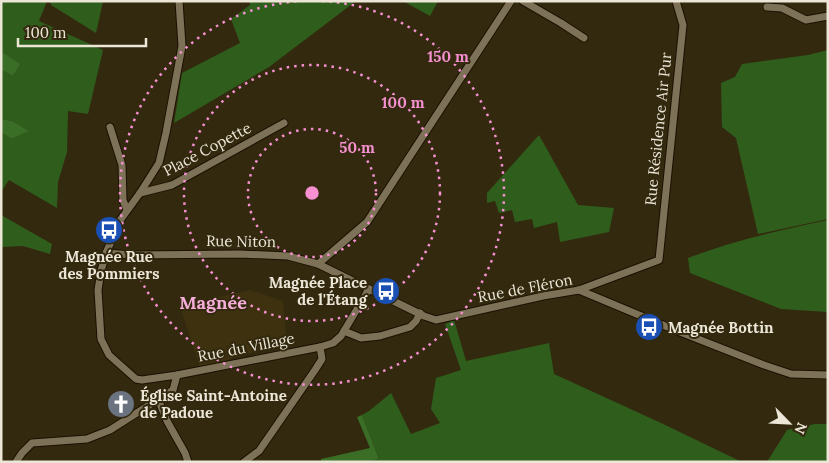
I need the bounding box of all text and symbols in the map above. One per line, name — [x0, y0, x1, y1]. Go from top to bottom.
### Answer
scale bar — [18, 15, 145, 47]
text: 100 m — [25, 23, 66, 42]
text: 150 m — [427, 47, 469, 66]
street label: Rue Résidence Air Pur — [641, 51, 676, 206]
text: 100 m — [382, 93, 425, 112]
street label: Place Copette — [160, 118, 254, 180]
text: 50 m — [339, 138, 375, 157]
centre of rings — [303, 184, 321, 202]
bus stop icon: Magnée Rue des Pommiers — [94, 215, 124, 245]
street label: Rue Niton — [206, 231, 276, 251]
place label: Magnée Rue des Pommiers — [58, 247, 160, 283]
street label: Rue de Fléron — [476, 269, 574, 307]
place label: Magnée Place de l'Étang — [269, 273, 368, 309]
bus stop icon: Magnée Place de l'Étang — [371, 276, 401, 306]
district label: Magnée — [179, 291, 247, 314]
bus stop icon: Magnée Bottin — [634, 312, 664, 342]
place label: Magnée Bottin — [668, 318, 774, 337]
street label: Rue du Village — [196, 328, 296, 366]
place label: Église Saint-Antoine de Padoue — [140, 386, 287, 422]
church icon: Église Saint-Antoine de Padoue — [106, 389, 136, 419]
north arrow — [764, 398, 814, 448]
text: N — [790, 420, 811, 437]

